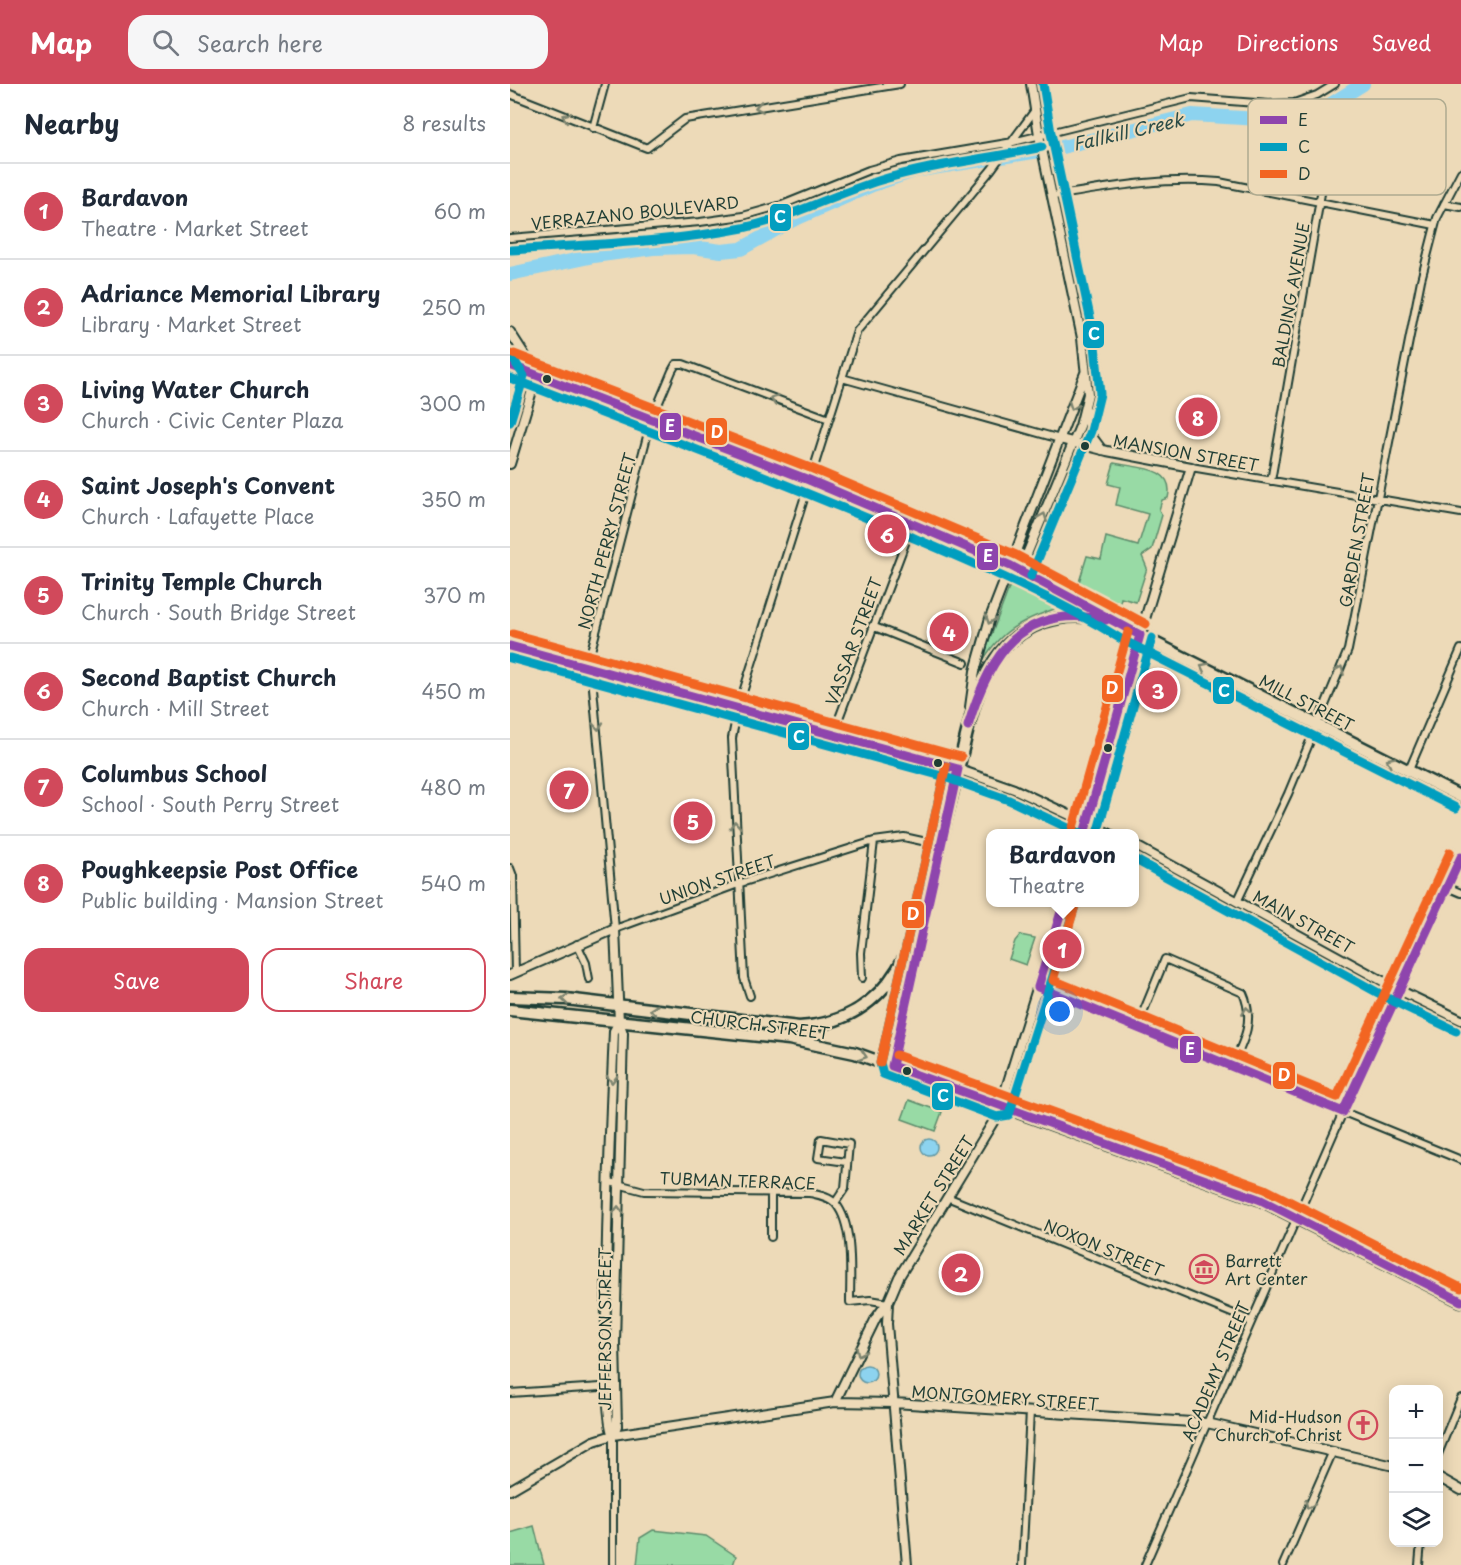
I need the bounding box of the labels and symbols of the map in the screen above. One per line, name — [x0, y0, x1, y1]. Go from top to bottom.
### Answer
legend — [1248, 99, 1446, 195]
one-way arrow — [754, 100, 764, 112]
water label: Fallkill Creek — [1070, 105, 1187, 157]
text: E — [1298, 107, 1308, 131]
one-way arrow — [561, 112, 572, 124]
text: C — [1298, 134, 1310, 158]
text: D — [1298, 161, 1311, 185]
street label: VERRAZANO BOULEVARD — [530, 189, 740, 235]
line badge: C — [769, 203, 792, 232]
text: C — [774, 204, 786, 228]
street label: BALDING AVENUE — [1265, 220, 1315, 370]
line badge: C — [1082, 320, 1105, 349]
text: C — [1088, 321, 1100, 345]
unlabelled marker — [541, 373, 553, 385]
one-way arrow — [769, 394, 780, 406]
pin: 8 — [1178, 394, 1218, 440]
one-way arrow — [1068, 399, 1080, 410]
line badge: E — [659, 412, 682, 441]
text: E — [665, 413, 675, 437]
line badge: D — [705, 417, 728, 446]
text: D — [711, 419, 723, 443]
street label: MANSION STREET — [1111, 427, 1261, 477]
unlabelled marker — [1079, 440, 1091, 452]
street label: NORTH PERRY STREET — [571, 450, 641, 632]
street label: GARDEN STREET — [1332, 471, 1380, 609]
pin: 6 — [868, 512, 907, 556]
one-way arrow — [1035, 512, 1048, 523]
line badge: E — [976, 542, 999, 571]
text: E — [983, 543, 993, 567]
street label: VASSAR STREET — [819, 574, 887, 708]
pin: 4 — [930, 610, 968, 654]
one-way arrow — [984, 614, 997, 625]
one-way arrow — [1199, 662, 1210, 674]
one-way arrow — [1333, 665, 1345, 676]
pin: 3 — [1138, 668, 1178, 712]
street label: MILL STREET — [1256, 668, 1359, 736]
line badge: D — [1101, 674, 1124, 703]
text: D — [1106, 675, 1118, 699]
line badge: C — [1212, 676, 1235, 705]
text: C — [1218, 678, 1230, 702]
one-way arrow — [591, 721, 604, 730]
line badge: C — [787, 722, 810, 751]
text: C — [793, 724, 805, 748]
unlabelled marker — [1102, 742, 1114, 754]
one-way arrow — [1385, 756, 1396, 768]
unlabelled marker — [932, 757, 944, 769]
pin: 7 — [550, 768, 588, 812]
pin: 5 — [674, 798, 712, 844]
one-way arrow — [728, 821, 741, 830]
street label: UNION STREET — [656, 848, 778, 910]
street label: MAIN STREET — [1249, 883, 1359, 959]
line badge: D — [901, 900, 925, 929]
text: D — [907, 901, 919, 925]
pin: 1 — [1042, 926, 1082, 972]
one-way arrow — [560, 993, 569, 1006]
your location — [1045, 997, 1074, 1026]
one-way arrow — [649, 1004, 659, 1017]
street label: CHURCH STREET — [689, 1004, 831, 1044]
one-way arrow — [1242, 1006, 1254, 1016]
line badge: E — [1179, 1035, 1202, 1064]
text: E — [1185, 1036, 1195, 1060]
one-way arrow — [857, 1049, 868, 1061]
line badge: D — [1272, 1061, 1296, 1090]
text: D — [1278, 1062, 1290, 1086]
unlabelled marker — [901, 1065, 913, 1077]
one-way arrow — [606, 1075, 619, 1084]
line badge: C — [931, 1082, 954, 1111]
text: C — [937, 1083, 949, 1107]
street label: MARKET STREET — [887, 1131, 979, 1259]
street label: TUBMAN TERRACE — [659, 1165, 817, 1195]
one-way arrow — [612, 1205, 624, 1214]
street label: NOXON STREET — [1041, 1212, 1168, 1282]
street label: JEFFERSON STREET — [592, 1247, 616, 1411]
place label: Barrett Art Center — [1225, 1248, 1308, 1290]
pin: 2 — [942, 1250, 980, 1296]
museum icon: Barrett Art Center — [1188, 1253, 1220, 1285]
street label: ACADEMY STREET — [1175, 1297, 1255, 1444]
one-way arrow — [855, 1345, 867, 1356]
street label: MONTGOMERY STREET — [911, 1378, 1099, 1416]
place label: Mid-Hudson Church of Christ — [1215, 1404, 1342, 1446]
church icon: Mid-Hudson Church of Christ — [1347, 1409, 1379, 1441]
one-way arrow — [1304, 1498, 1316, 1509]

